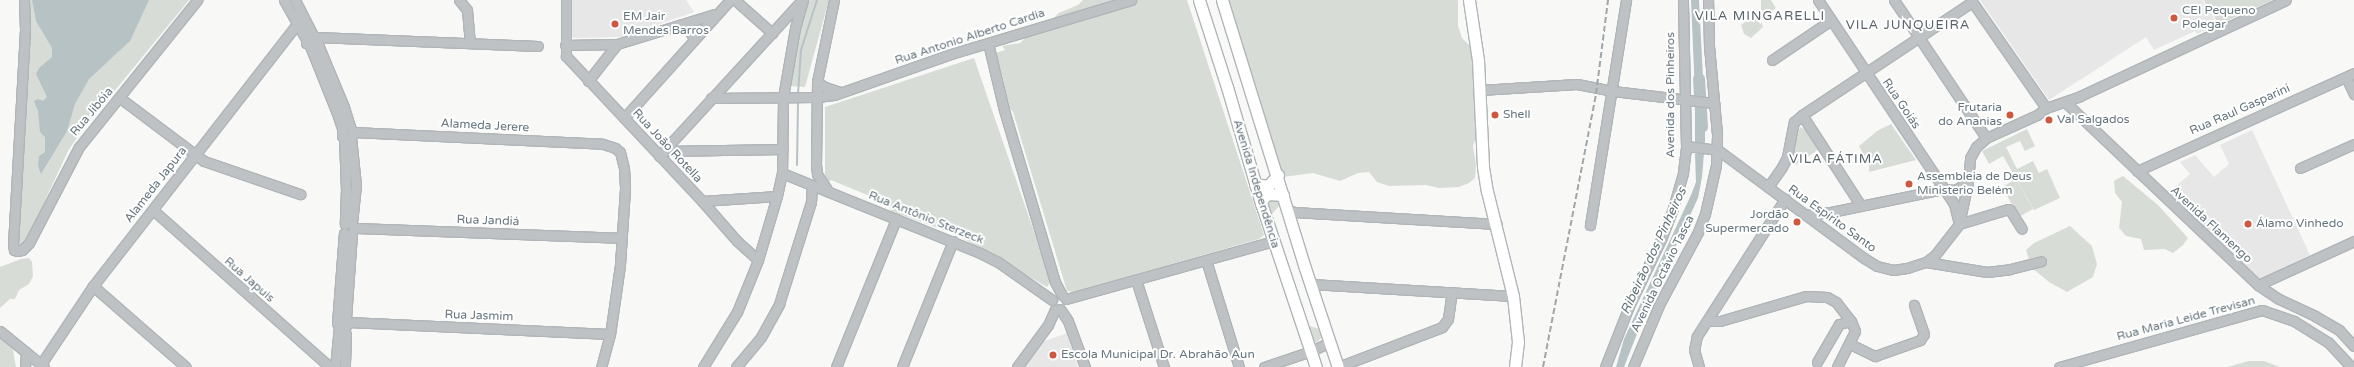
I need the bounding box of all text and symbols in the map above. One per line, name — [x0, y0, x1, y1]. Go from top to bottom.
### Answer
place label: CEI Pequeno Polegar — [2182, 4, 2255, 32]
street label: Rua Antonio Alberto Cardia — [893, 6, 1047, 68]
district label: VILA MINGARELLI — [1695, 8, 1825, 24]
place label: EM Jair Mendes Barros — [623, 10, 709, 38]
marker: CEI Pequeno Polegar — [2169, 13, 2179, 23]
district label: VILA JUNQUEIRA — [1846, 17, 1970, 33]
marker: EM Jair Mendes Barros — [610, 19, 620, 29]
street label: Avenida dos Pinheiros — [1664, 32, 1678, 158]
street label: Rua Goiás — [1879, 76, 1923, 132]
street label: Rua Raul Gasparini — [2188, 81, 2292, 139]
street label: Rua Jibóia — [68, 85, 116, 139]
place label: Frutaria do Ananias — [1938, 101, 2002, 129]
street label: Rua João Rotella — [629, 106, 705, 186]
place label: Shell — [1503, 108, 1530, 122]
marker: Shell — [1490, 110, 1500, 120]
marker: Frutaria do Ananias — [2005, 110, 2015, 120]
place label: Val Salgados — [2057, 113, 2130, 127]
marker: Val Salgados — [2044, 115, 2054, 125]
street label: Alameda Jerere — [440, 116, 530, 136]
street label: Avenida Independência — [1230, 118, 1282, 250]
street label: Alameda Japura — [122, 144, 190, 226]
district label: VILA FÁTIMA — [1789, 151, 1883, 167]
place label: Assembleia de Deus Ministerio Belém — [1917, 170, 2032, 198]
marker: Assembleia de Deus Ministerio Belém — [1904, 179, 1914, 189]
street label: Rua Espírito Santo — [1785, 182, 1879, 256]
street label: Avenida Flamengo — [2167, 184, 2255, 266]
water label: Ribeirão dos Pinheiros — [1618, 185, 1690, 317]
street label: Rua Antônio Sterzeck — [866, 188, 986, 248]
place label: Jordão Supermercado — [1705, 208, 1789, 236]
street label: Rua Jandiá — [456, 213, 520, 229]
street label: Avenida Octávio Tasca — [1628, 213, 1698, 335]
marker: Jordão Supermercado — [1792, 217, 1802, 227]
place label: Álamo Vinhedo — [2256, 217, 2344, 231]
marker: Álamo Vinhedo — [2243, 219, 2253, 229]
street label: Rua Japuis — [221, 254, 277, 306]
street label: Rua Maria Leide Trevisan — [2115, 294, 2257, 344]
street label: Rua Jasmim — [444, 308, 514, 324]
place label: Escola Municipal Dr. Abrahão Aun — [1061, 348, 1255, 362]
marker: Escola Municipal Dr. Abrahão Aun — [1048, 350, 1058, 360]

